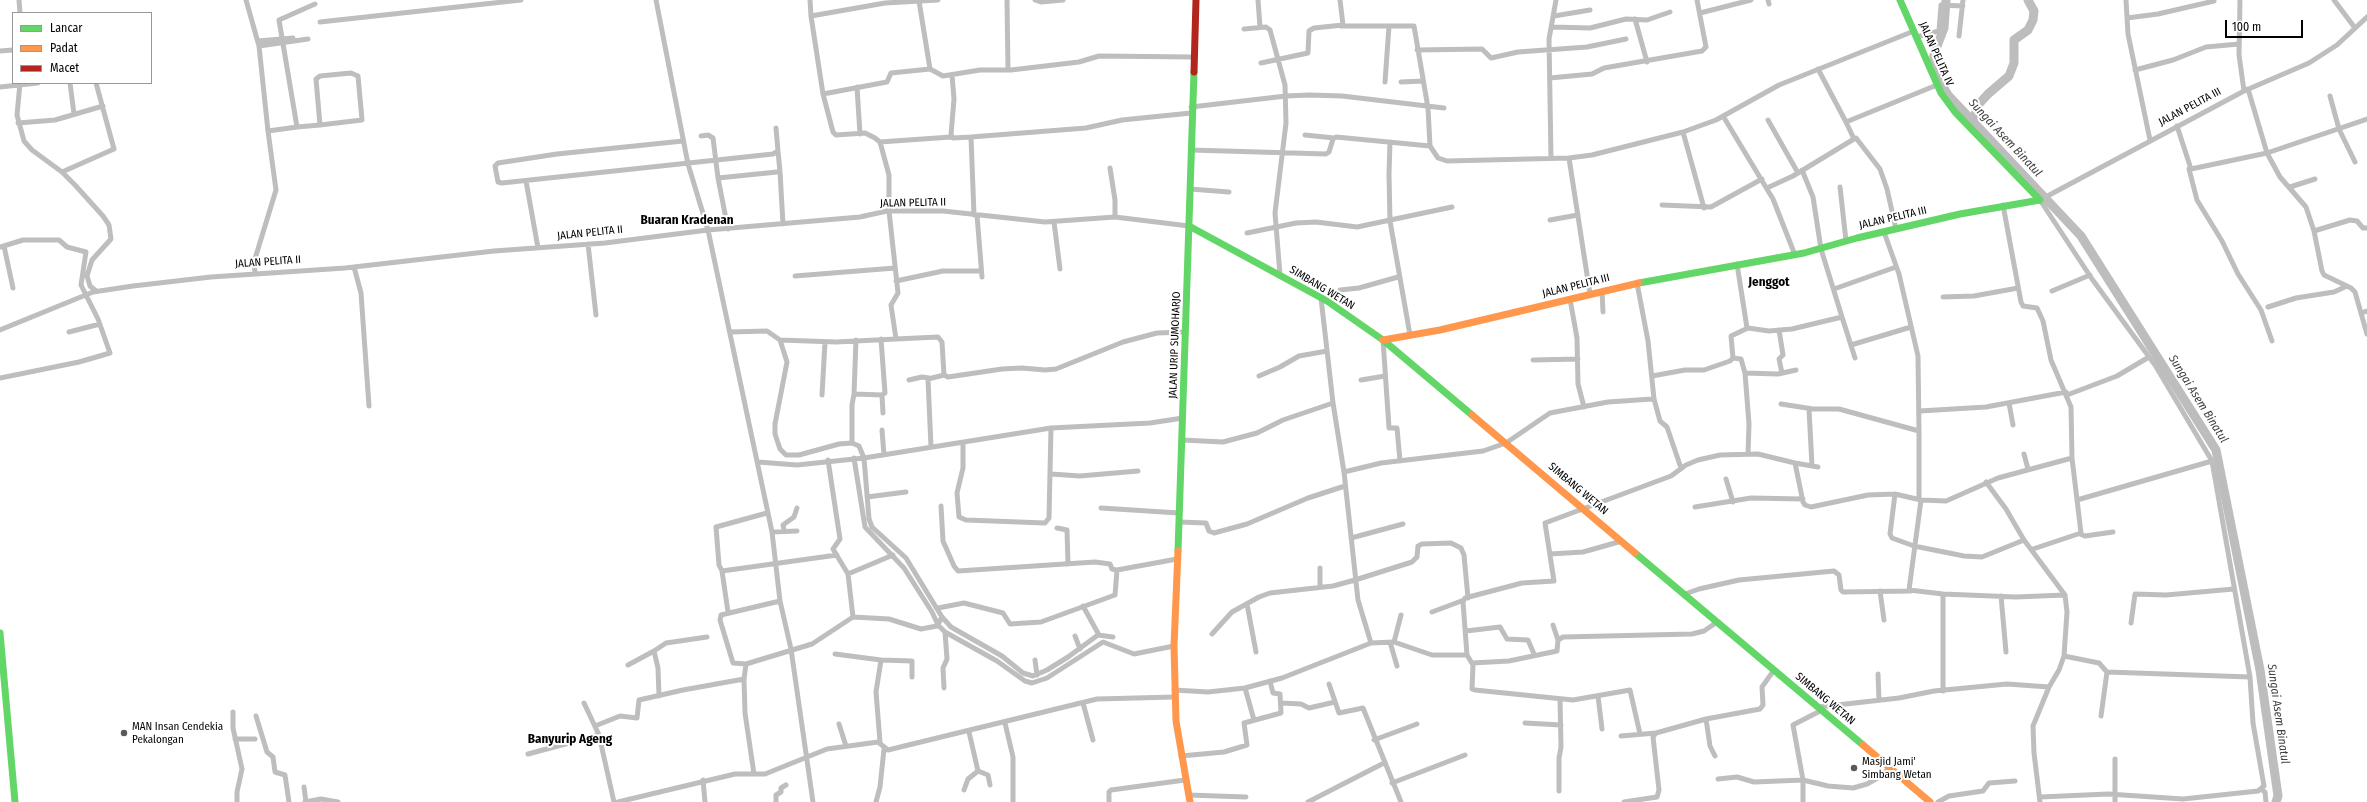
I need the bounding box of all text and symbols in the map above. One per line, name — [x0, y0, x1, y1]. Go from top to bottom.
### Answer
legend — [12, 12, 152, 84]
scale bar — [2227, 12, 2305, 38]
street label: JALAN PELITA IV — [1916, 20, 1956, 88]
text: 100 m — [2232, 20, 2261, 34]
text: Lancar — [50, 21, 83, 35]
text: Padat — [50, 41, 78, 55]
text: Macet — [50, 61, 79, 75]
street label: JALAN PELITA III — [2156, 85, 2224, 129]
water label: Sungai Asem Binatul — [1965, 96, 2045, 180]
street label: JALAN PELITA II — [880, 196, 946, 210]
street label: JALAN PELITA III — [1858, 204, 1928, 232]
district label: Buaran Kradenan — [641, 212, 733, 228]
street label: JALAN PELITA II — [556, 223, 624, 243]
street label: JALAN PELITA II — [235, 253, 301, 271]
street label: SIMBANG WETAN — [1287, 263, 1357, 313]
street label: JALAN PELITA III — [1541, 271, 1611, 301]
district label: Jenggot — [1748, 274, 1790, 290]
street label: JALAN URIP SUMOHARJO — [1167, 291, 1183, 399]
water label: Sungai Asem Binatul — [2165, 352, 2231, 446]
street label: SIMBANG WETAN — [1545, 460, 1611, 518]
water label: Sungai Asem Binatul — [2264, 663, 2292, 765]
street label: SIMBANG WETAN — [1792, 670, 1858, 728]
place label: MAN Insan Cendekia Pekalongan — [132, 720, 223, 746]
marker: MAN Insan Cendekia Pekalongan — [119, 728, 129, 738]
district label: Banyurip Ageng — [528, 731, 612, 747]
place label: Masjid Jami' Simbang Wetan — [1862, 755, 1932, 781]
marker: Masjid Jami' Simbang Wetan — [1849, 763, 1859, 773]

